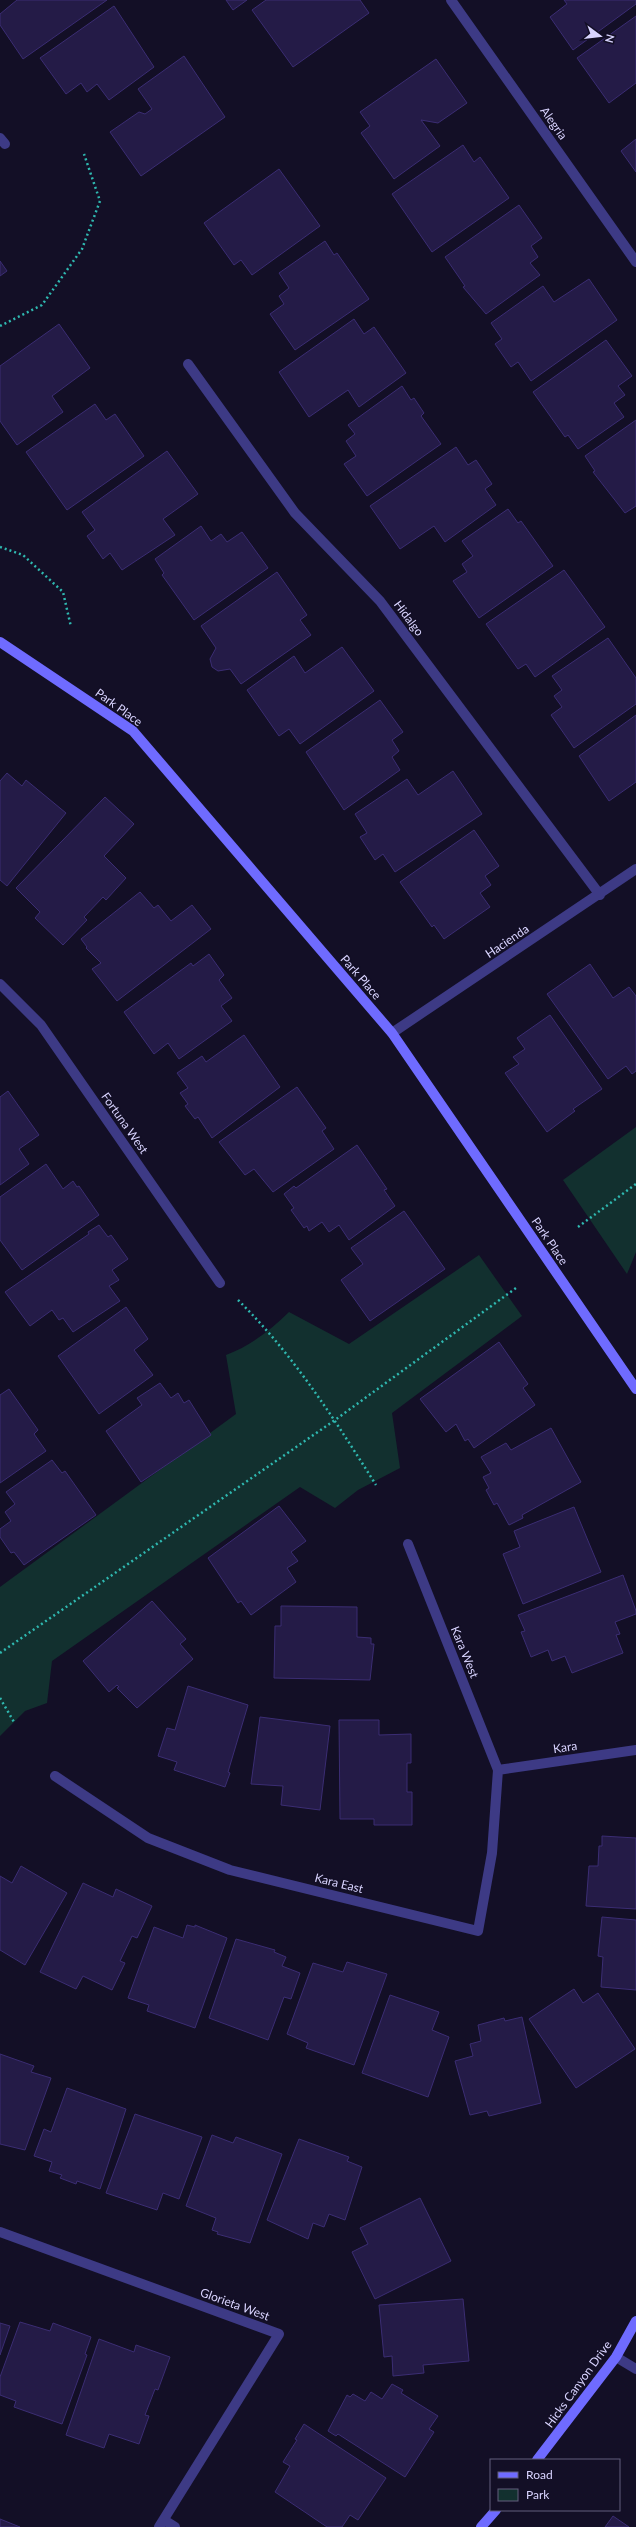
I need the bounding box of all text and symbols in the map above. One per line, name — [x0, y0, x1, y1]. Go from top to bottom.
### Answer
north arrow — [580, 16, 620, 56]
text: N — [603, 33, 618, 44]
street label: Alegria — [537, 104, 571, 142]
street label: Hidalgo — [391, 597, 427, 639]
street label: Park Place — [93, 685, 145, 729]
street label: Hacienda — [482, 921, 532, 961]
street label: Park Place — [337, 952, 385, 1002]
street label: Fortuna West — [98, 1089, 152, 1157]
street label: Park Place — [529, 1214, 571, 1268]
street label: Kara West — [448, 1624, 482, 1681]
street label: Kara — [552, 1738, 578, 1756]
street label: Kara East — [313, 1870, 366, 1896]
street label: Glorieta West — [198, 2285, 272, 2324]
street label: Hicks Canyon Drive — [541, 2338, 615, 2430]
legend — [490, 2459, 620, 2511]
text: Road — [526, 2467, 553, 2482]
text: Park — [526, 2487, 550, 2502]

